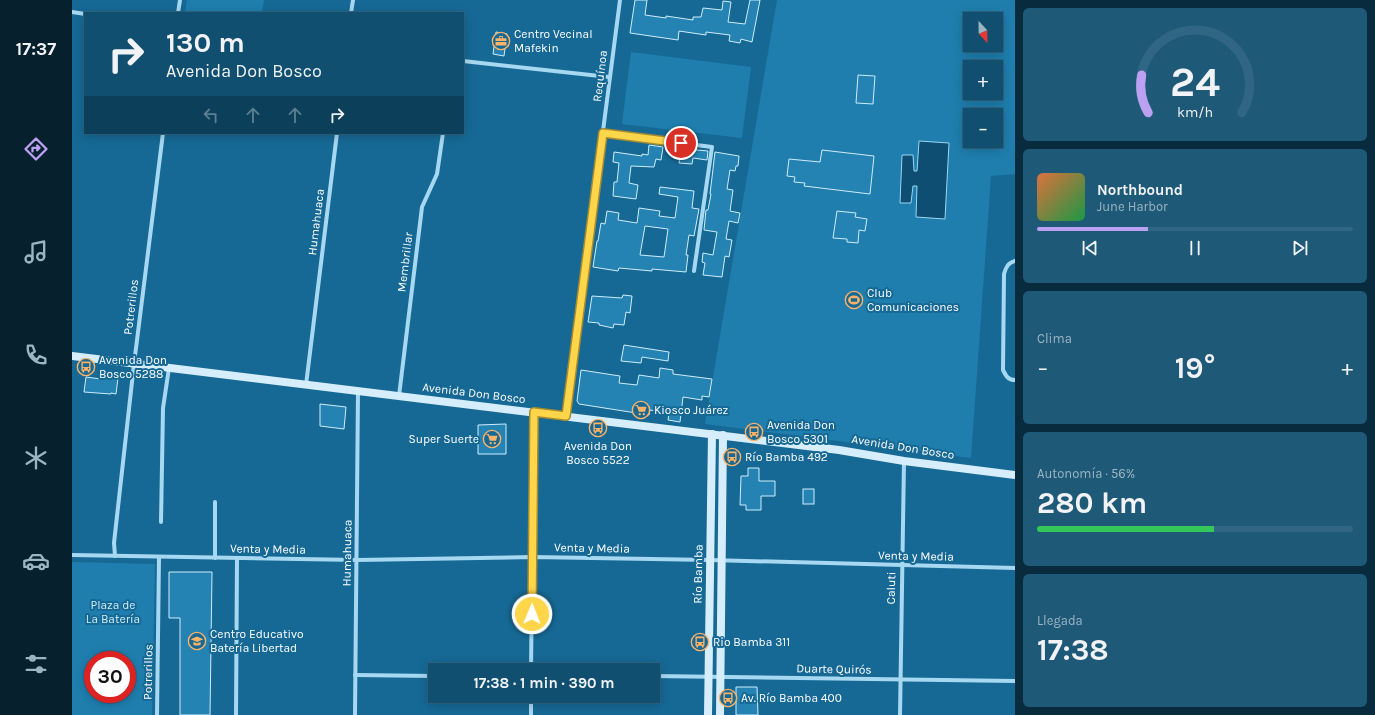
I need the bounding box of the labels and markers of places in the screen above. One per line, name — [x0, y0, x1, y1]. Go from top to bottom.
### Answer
place label: Centro Vecinal Mafekin — [514, 27, 593, 55]
office icon: Centro Vecinal Mafekin — [491, 31, 511, 51]
pin — [664, 126, 698, 160]
place label: Club Comunicaciones — [867, 286, 959, 314]
sports icon: Club Comunicaciones — [844, 290, 864, 310]
place label: Avenida Don Bosco 5288 — [99, 353, 167, 381]
bus stop icon: Avenida Don Bosco 5288 — [76, 357, 96, 377]
supermarket icon: Kiosco Juárez — [631, 400, 651, 420]
place label: Kiosco Juárez — [654, 403, 729, 417]
bus stop icon: Avenida Don Bosco 5522 — [588, 418, 608, 438]
place label: Avenida Don Bosco 5301 — [767, 418, 835, 446]
bus stop icon: Avenida Don Bosco 5301 — [744, 422, 764, 442]
supermarket icon: Super Suerte — [482, 429, 502, 449]
place label: Super Suerte — [408, 432, 479, 446]
place label: Avenida Don Bosco 5522 — [564, 439, 632, 467]
bus stop icon: Río Bamba 492 — [722, 447, 742, 467]
place label: Río Bamba 492 — [745, 450, 828, 464]
place label: Centro Educativo Batería Libertad — [210, 627, 304, 655]
school or university icon: Centro Educativo Batería Libertad — [187, 631, 207, 651]
bus stop icon: Rio Bamba 311 — [690, 632, 710, 652]
place label: Rio Bamba 311 — [713, 635, 790, 649]
bus stop icon: Av. Río Bamba 400 — [718, 688, 738, 708]
place label: Av. Río Bamba 400 — [741, 691, 842, 705]

